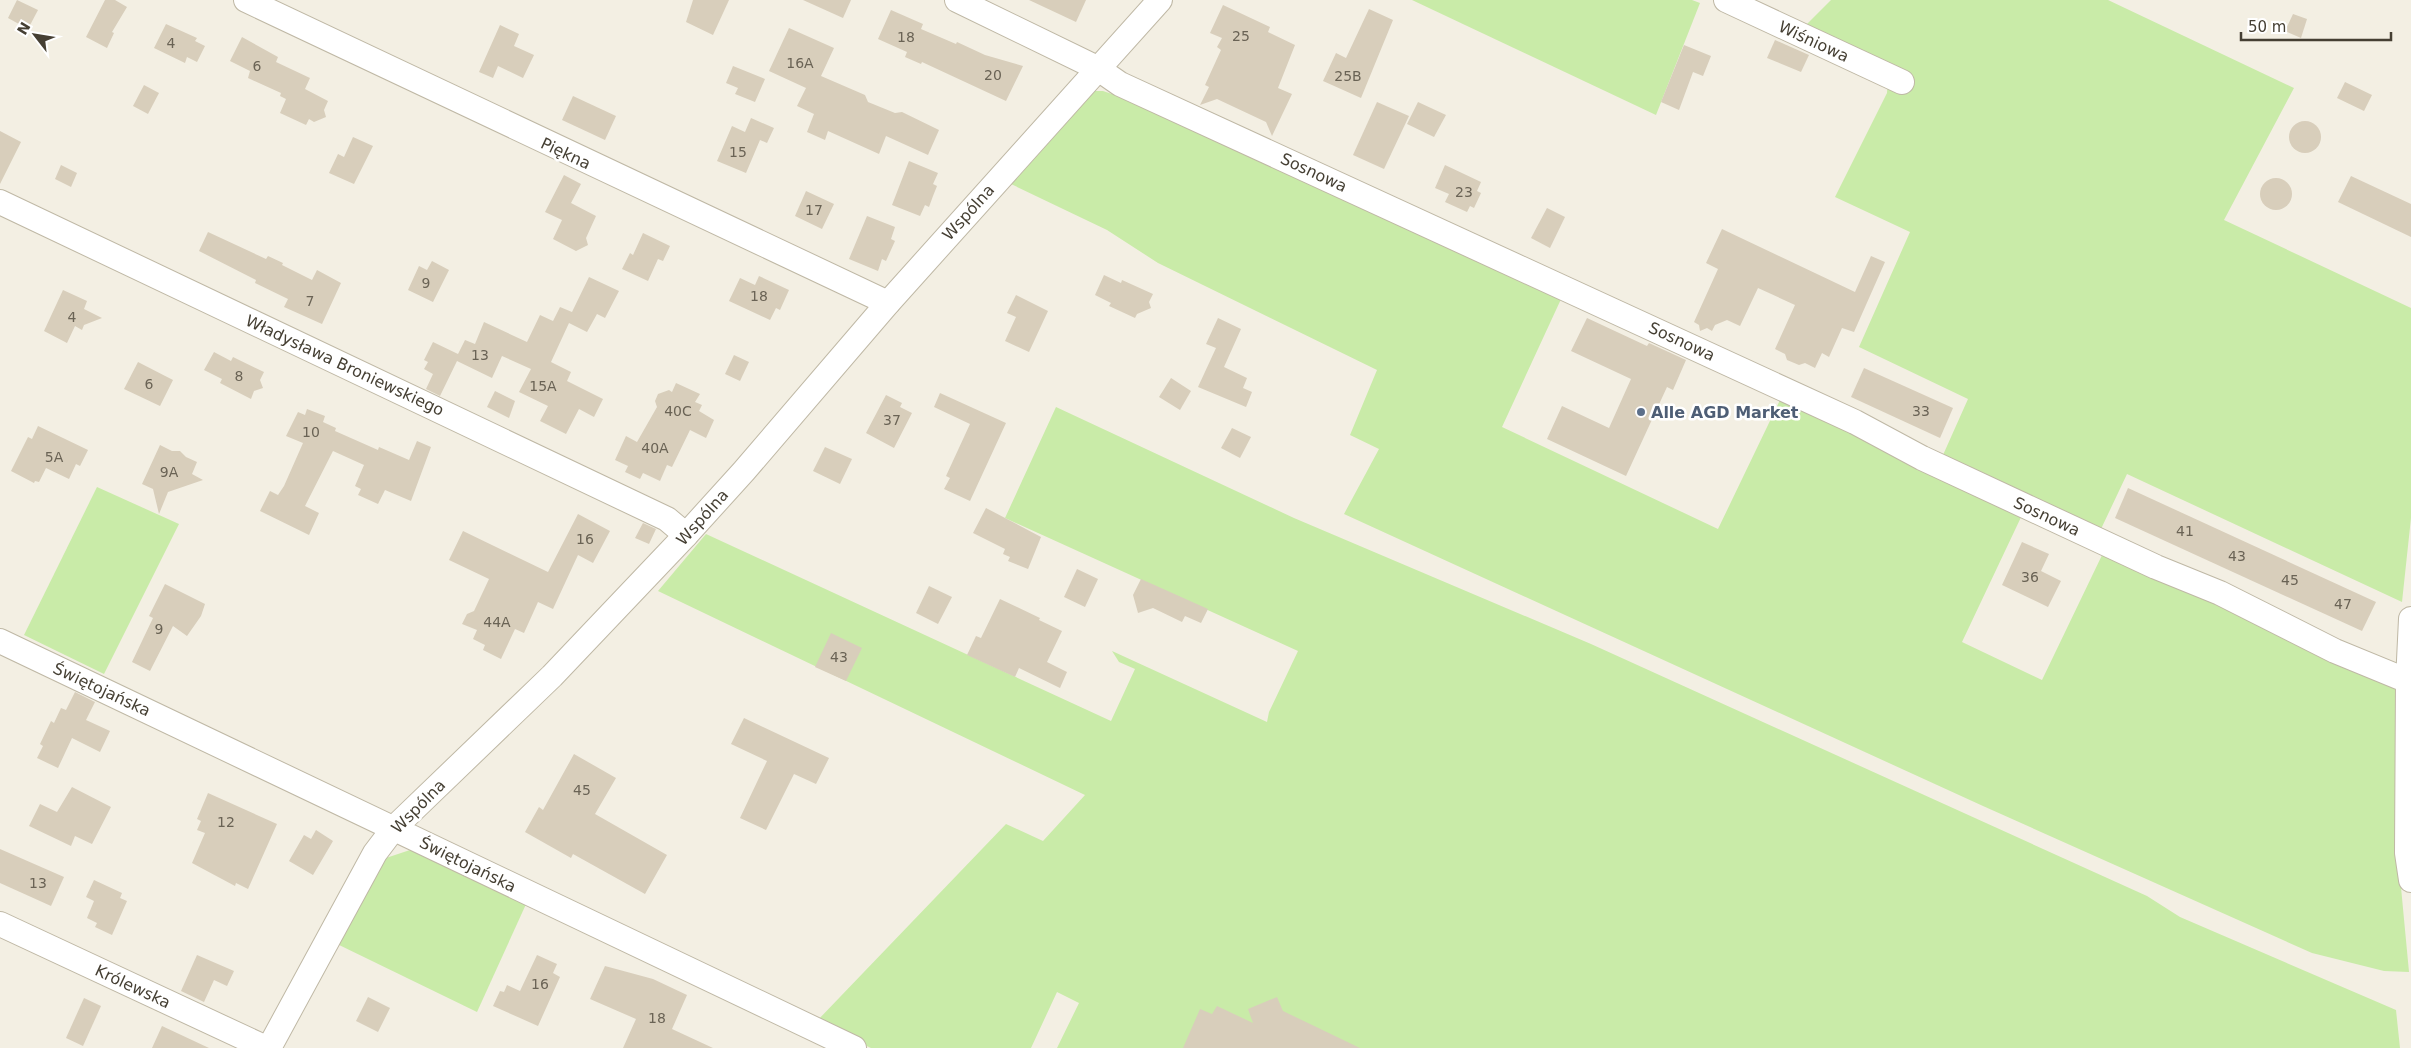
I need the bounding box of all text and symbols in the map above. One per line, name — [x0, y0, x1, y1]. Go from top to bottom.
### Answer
north arrow — [10, 10, 60, 60]
scale bar — [2241, 10, 2391, 42]
street label: Wiśniowa — [1776, 17, 1852, 66]
text: 50 m — [2248, 18, 2286, 36]
text: N — [14, 19, 34, 37]
house number: 25 — [1232, 28, 1250, 44]
house number: 18 — [897, 29, 915, 45]
house number: 4 — [167, 35, 176, 51]
house number: 16A — [786, 55, 814, 71]
house number: 6 — [253, 58, 262, 74]
house number: 20 — [984, 67, 1002, 83]
house number: 25B — [1334, 68, 1362, 84]
street label: Piękna — [538, 134, 594, 173]
house number: 15 — [729, 144, 747, 160]
street label: Sosnowa — [1278, 149, 1350, 196]
street label: Wspólna — [938, 181, 998, 244]
house number: 23 — [1455, 184, 1473, 200]
house number: 17 — [805, 202, 823, 218]
house number: 9 — [422, 275, 430, 291]
house number: 18 — [750, 288, 768, 304]
house number: 7 — [306, 293, 314, 309]
house number: 4 — [68, 309, 77, 325]
street label: Władysława Broniewskiego — [243, 311, 447, 420]
street label: Sosnowa — [1646, 318, 1718, 365]
house number: 13 — [471, 347, 489, 363]
house number: 8 — [235, 368, 243, 384]
house number: 6 — [145, 376, 154, 392]
house number: 15A — [529, 378, 557, 394]
house number: 40C — [664, 403, 692, 419]
place label: Alle AGD Market — [1651, 403, 1799, 422]
house number: 33 — [1912, 403, 1930, 419]
marker: Alle AGD Market — [1635, 406, 1647, 418]
house number: 37 — [883, 412, 901, 428]
house number: 10 — [302, 424, 320, 440]
house number: 40A — [641, 440, 669, 456]
house number: 5A — [45, 449, 64, 465]
house number: 9A — [160, 464, 179, 480]
street label: Wspólna — [672, 486, 732, 549]
street label: Sosnowa — [2011, 493, 2083, 540]
house number: 41 — [2176, 523, 2194, 539]
house number: 16 — [576, 531, 594, 547]
house number: 43 — [2228, 548, 2246, 564]
house number: 36 — [2021, 569, 2039, 585]
house number: 45 — [2281, 572, 2299, 588]
house number: 47 — [2334, 596, 2352, 612]
house number: 44A — [483, 614, 511, 630]
house number: 9 — [155, 621, 163, 637]
house number: 43 — [830, 649, 848, 665]
street label: Świętojańska — [50, 659, 153, 720]
street label: Wspólna — [387, 775, 449, 837]
house number: 45 — [573, 782, 591, 798]
house number: 12 — [217, 814, 235, 830]
street label: Świętojańska — [416, 833, 519, 896]
house number: 13 — [29, 875, 47, 891]
street label: Królewska — [92, 961, 174, 1012]
house number: 16 — [531, 976, 549, 992]
house number: 18 — [648, 1010, 666, 1026]

